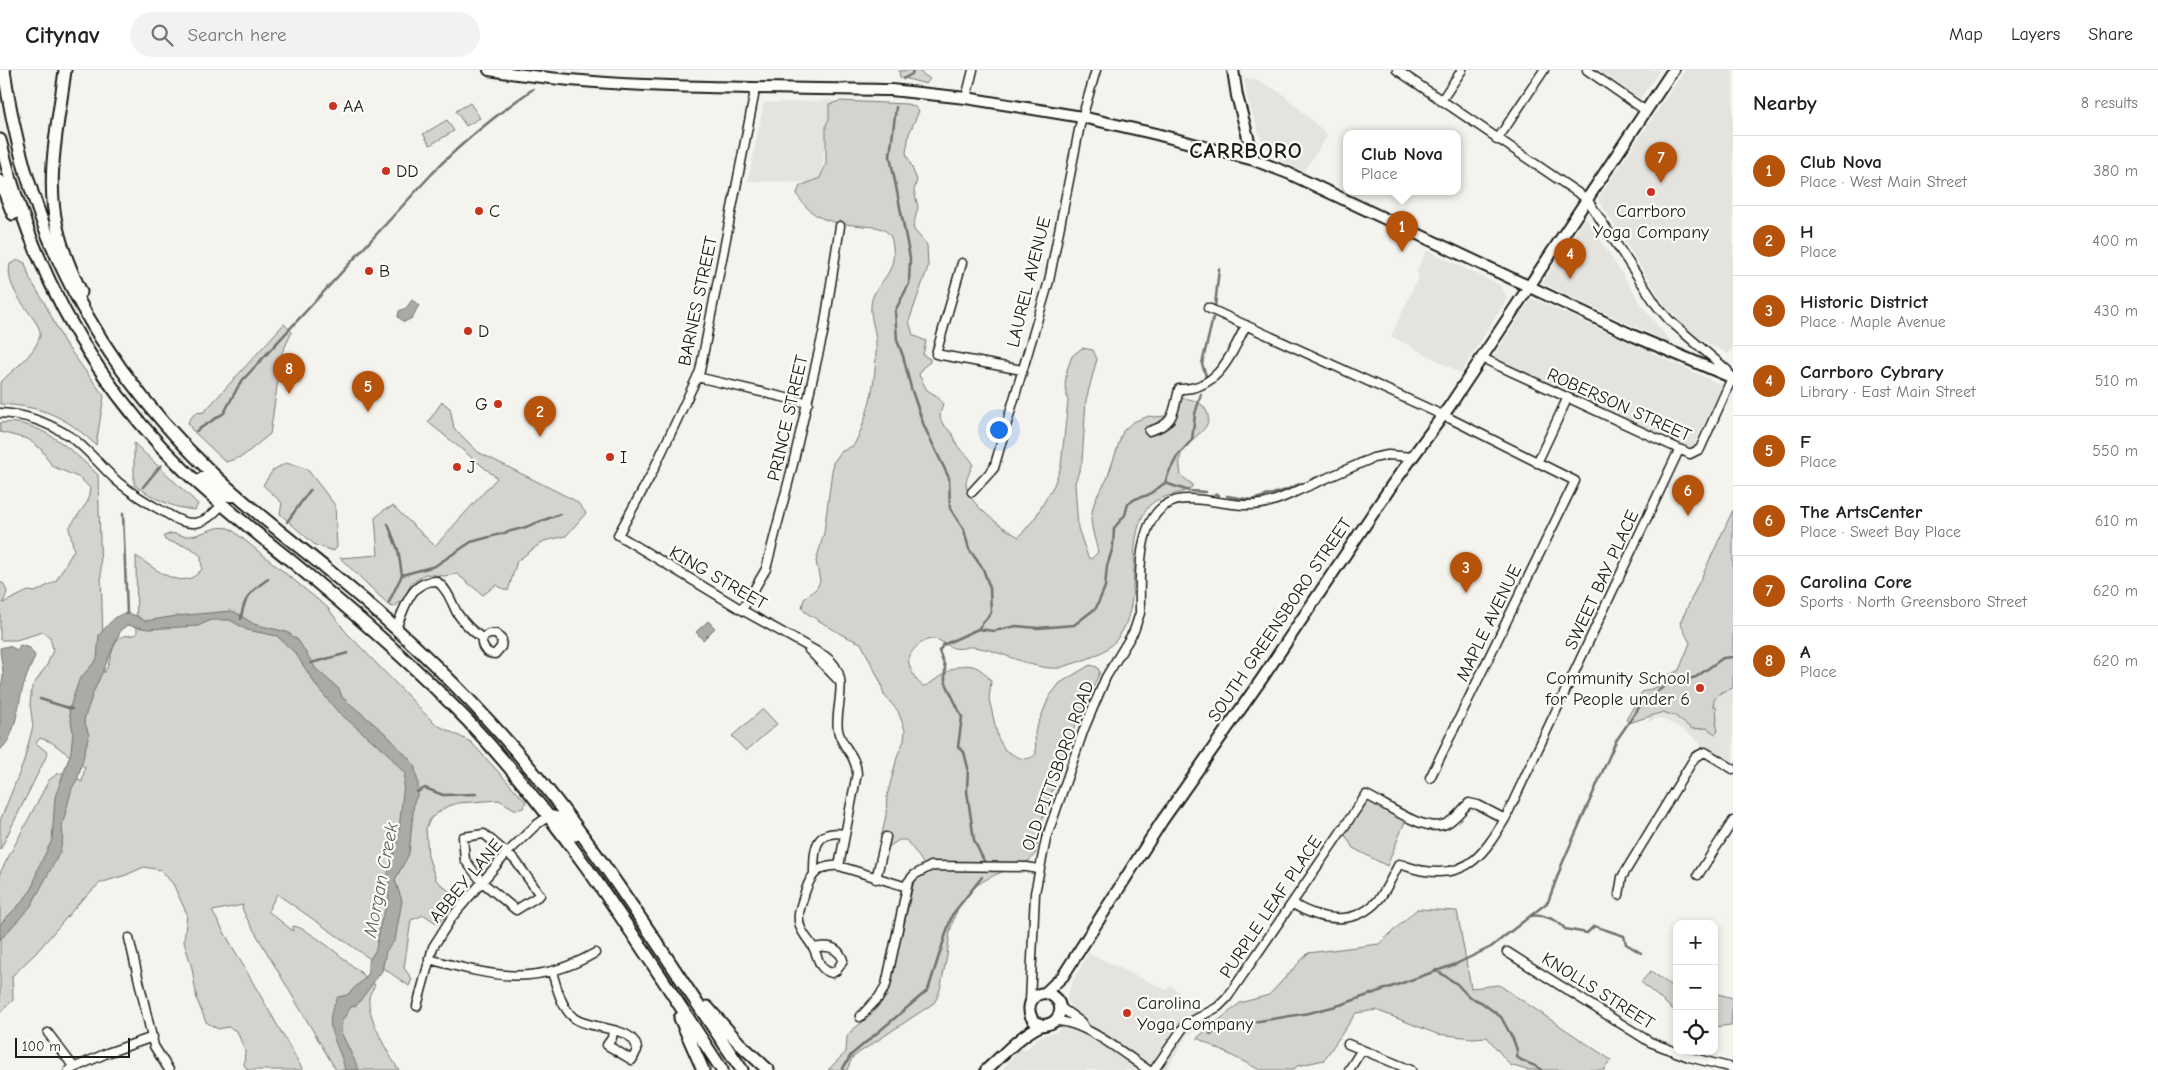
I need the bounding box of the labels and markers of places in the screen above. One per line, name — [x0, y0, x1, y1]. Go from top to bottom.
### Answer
place label: AA — [343, 96, 364, 117]
marker: AA — [327, 100, 339, 112]
pin: 7 — [1645, 142, 1677, 183]
place label: DD — [396, 161, 419, 182]
marker: DD — [380, 165, 392, 177]
marker: Carrboro Yoga Company — [1645, 186, 1657, 198]
place label: C — [489, 201, 500, 222]
place label: Carrboro Yoga Company — [1593, 201, 1710, 243]
marker: C — [473, 205, 485, 217]
pin: 1 — [1386, 211, 1418, 252]
pin: 4 — [1554, 238, 1586, 279]
place label: B — [379, 261, 390, 282]
marker: B — [363, 265, 375, 277]
place label: D — [478, 321, 489, 342]
marker: D — [462, 325, 474, 337]
pin: 8 — [273, 353, 305, 394]
pin: 5 — [352, 371, 384, 412]
place label: G — [475, 394, 488, 415]
pin: 2 — [524, 396, 556, 437]
marker: G — [492, 398, 504, 410]
place label: I — [620, 447, 627, 468]
marker: I — [604, 451, 616, 463]
place label: J — [467, 457, 475, 478]
marker: J — [451, 461, 463, 473]
pin: 6 — [1672, 475, 1704, 516]
pin: 3 — [1450, 552, 1482, 593]
place label: Community School for People under 6 — [1545, 668, 1690, 710]
marker: Community School for People under 6 — [1694, 682, 1706, 694]
place label: Carolina Yoga Company — [1137, 993, 1254, 1035]
marker: Carolina Yoga Company — [1121, 1007, 1133, 1019]

